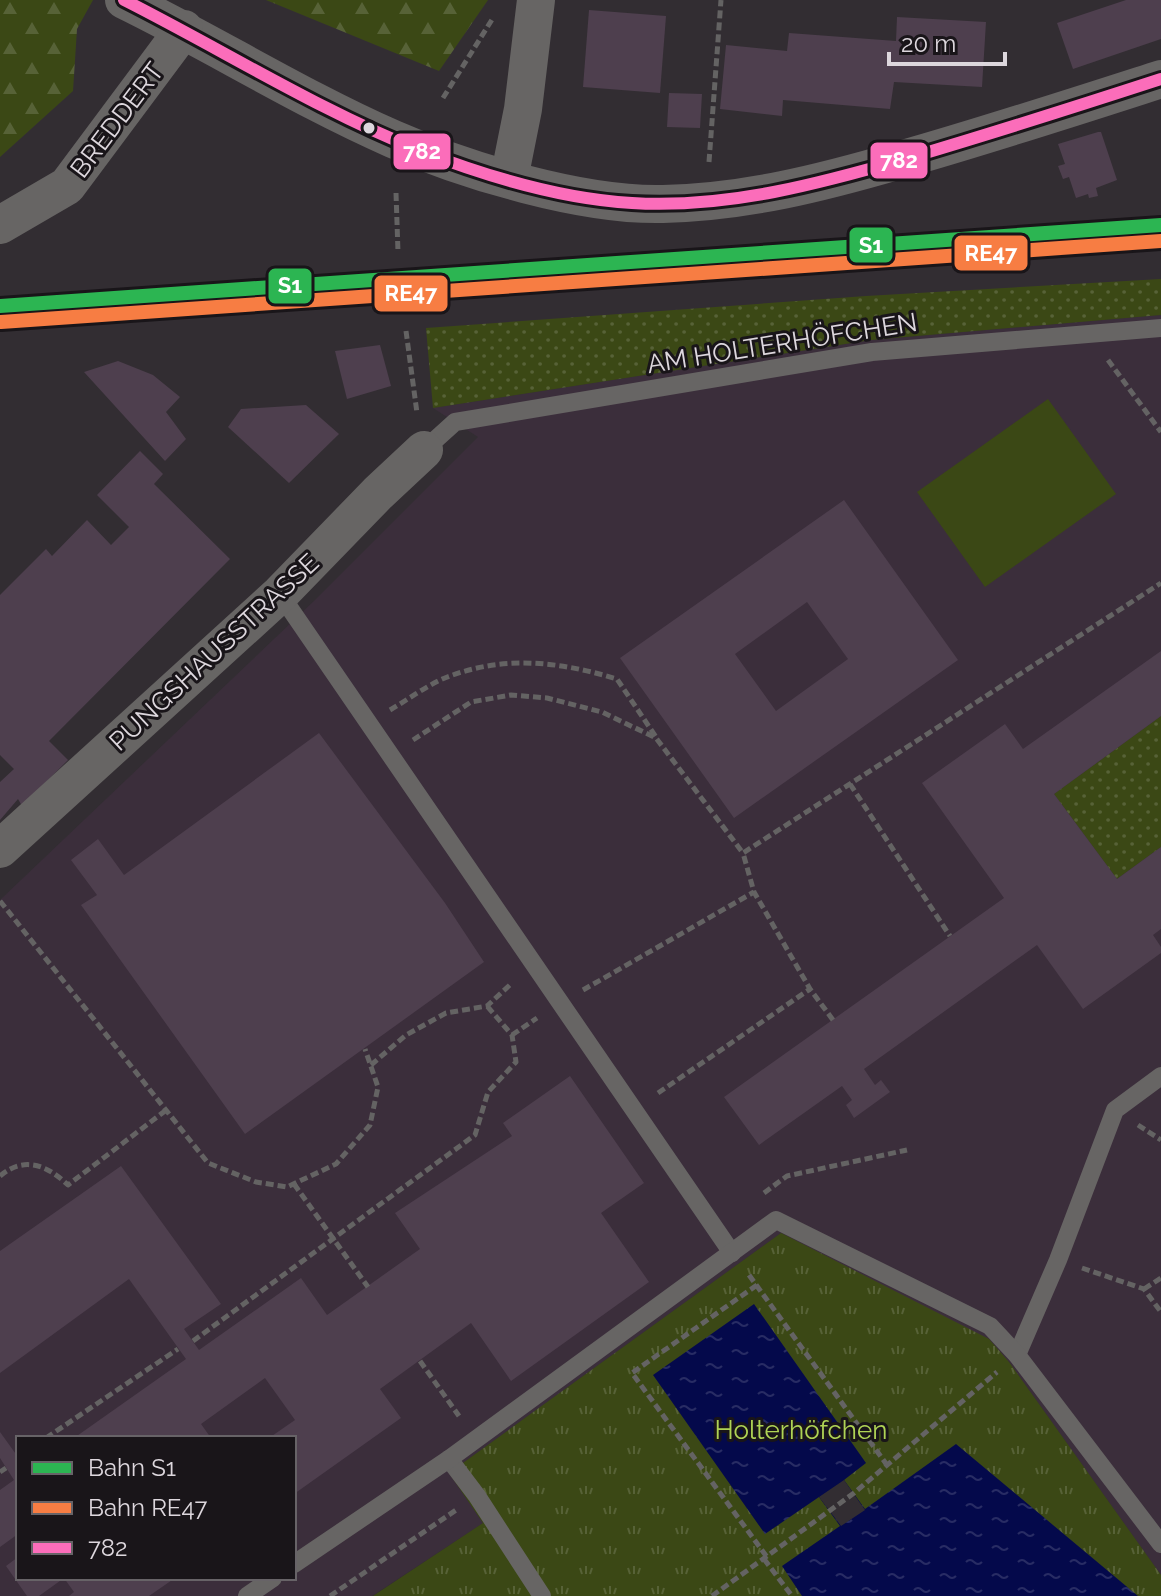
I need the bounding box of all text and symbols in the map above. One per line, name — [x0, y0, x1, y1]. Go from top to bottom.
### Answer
scale bar — [889, 16, 1005, 66]
text: 20 m — [901, 29, 956, 58]
street label: BREDDERT — [64, 57, 170, 183]
unlabelled marker — [361, 120, 377, 136]
line badge: 782 — [392, 132, 452, 171]
text: 782 — [403, 138, 441, 164]
line badge: 782 — [869, 141, 929, 180]
text: 782 — [880, 147, 918, 173]
line badge: S1 — [848, 226, 894, 264]
text: S1 — [859, 232, 883, 258]
line badge: RE47 — [953, 234, 1029, 272]
text: RE47 — [965, 240, 1018, 266]
line badge: S1 — [267, 267, 313, 305]
text: S1 — [278, 272, 302, 298]
line badge: RE47 — [373, 274, 449, 313]
text: RE47 — [385, 280, 438, 306]
street label: AM HOLTERHÖFCHEN — [645, 306, 919, 379]
street label: PUNGSHAUSSTRASSE — [103, 547, 325, 757]
park label: Holterhöfchen — [715, 1415, 887, 1445]
legend — [16, 1436, 296, 1580]
text: Bahn S1 — [88, 1453, 176, 1482]
text: Bahn RE47 — [88, 1493, 207, 1522]
text: 782 — [88, 1533, 128, 1562]

